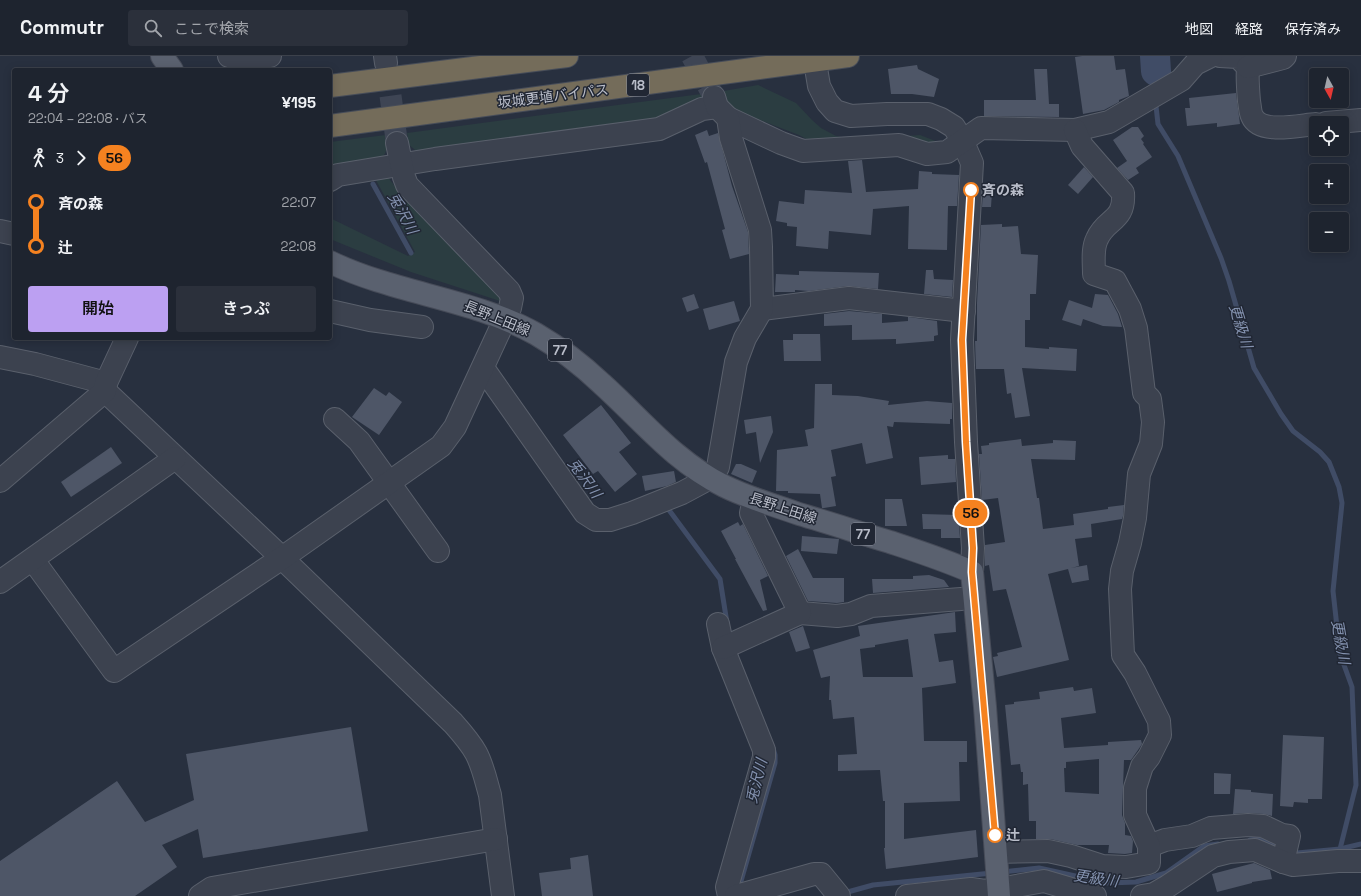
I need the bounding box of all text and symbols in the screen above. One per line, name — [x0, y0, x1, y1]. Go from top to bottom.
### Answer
search box — [128, 10, 408, 46]
text: Commutr — [20, 15, 104, 40]
icon: search — [142, 17, 164, 39]
text: ここで検索 — [174, 19, 249, 38]
text: 地図 — [1185, 20, 1213, 38]
text: 経路 — [1235, 20, 1263, 38]
text: 保存済み — [1285, 20, 1341, 38]
north arrow — [1309, 68, 1349, 108]
map controls — [1309, 68, 1349, 252]
road number: 18 — [627, 74, 649, 96]
text: 4 分 — [28, 79, 70, 107]
street label: 坂城更埴バイパス — [496, 80, 610, 112]
text: ¥195 — [282, 93, 316, 112]
text: 22:04 – 22:08 · バス — [28, 110, 148, 127]
button: locate — [1309, 116, 1349, 156]
icon: walk — [28, 147, 50, 169]
icon: forward — [70, 147, 92, 169]
text: 56 — [106, 149, 123, 167]
text: 3 — [56, 150, 64, 167]
button: + — [1309, 164, 1349, 204]
place label: 斉の森 — [982, 181, 1024, 199]
marker: 斉の森 — [963, 182, 979, 198]
water label: 兎沢川 — [384, 189, 423, 239]
text: 斉の森 — [58, 194, 103, 213]
text: 22:07 — [282, 194, 316, 211]
button: − — [1309, 212, 1349, 252]
text: 辻 — [58, 238, 73, 257]
text: 22:08 — [281, 238, 316, 255]
button: 開始 — [28, 286, 168, 332]
button: きっぷ — [176, 286, 316, 332]
street label: 長野上田線 — [461, 297, 533, 339]
water label: 更級川 — [1225, 302, 1257, 352]
road number: 77 — [548, 339, 572, 361]
water label: 兎沢川 — [564, 454, 607, 503]
street label: 長野上田線 — [747, 489, 819, 527]
line badge: 56 — [953, 500, 989, 526]
text: 56 — [962, 504, 980, 522]
road number: 77 — [851, 523, 875, 545]
water label: 更級川 — [1328, 618, 1355, 668]
water label: 兎沢川 — [741, 755, 771, 805]
place label: 辻 — [1006, 826, 1020, 844]
marker: 辻 — [987, 827, 1003, 843]
water label: 更級川 — [1072, 865, 1122, 891]

